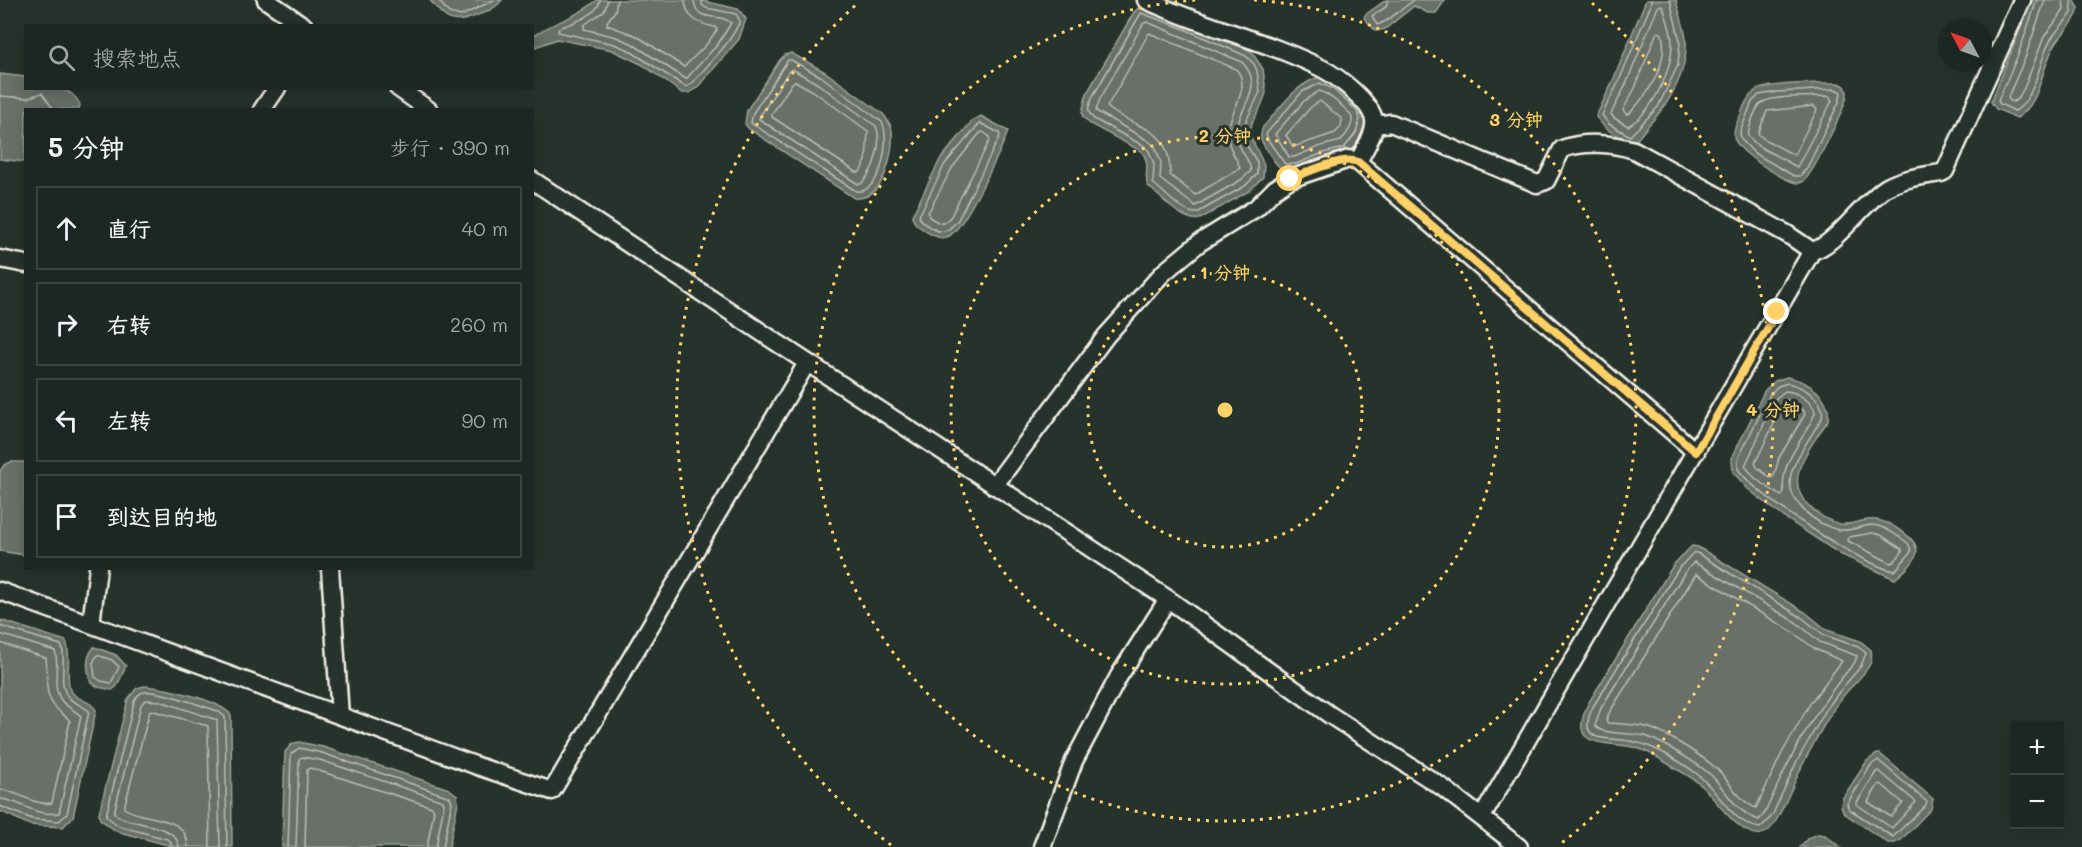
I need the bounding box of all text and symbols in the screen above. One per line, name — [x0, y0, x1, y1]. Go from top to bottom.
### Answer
north arrow — [1938, 18, 1992, 72]
search box — [24, 24, 534, 90]
icon: search — [45, 41, 78, 74]
text: 搜索地点 — [93, 43, 181, 72]
text: 3 分钟 — [1489, 107, 1543, 131]
text: 2 分钟 — [1199, 123, 1251, 147]
text: 5 分钟 — [48, 130, 125, 164]
text: 步行 · 390 m — [390, 134, 510, 160]
route start — [1276, 165, 1302, 191]
icon: ahead — [50, 212, 83, 245]
text: 直行 — [107, 214, 151, 243]
text: 40 m — [462, 215, 508, 241]
text: 1 分钟 — [1200, 260, 1250, 284]
route end — [1763, 298, 1789, 324]
icon: right — [50, 308, 83, 341]
text: 右转 — [107, 310, 151, 339]
text: 260 m — [450, 311, 508, 337]
text: 4 分钟 — [1746, 397, 1800, 421]
centre of rings — [1215, 400, 1235, 420]
icon: left — [50, 404, 83, 437]
text: 左转 — [107, 406, 151, 435]
text: 90 m — [462, 407, 508, 433]
icon: arrive — [50, 500, 83, 533]
text: 到达目的地 — [107, 502, 217, 531]
map controls — [2010, 721, 2064, 829]
button: + — [2010, 721, 2064, 775]
button: − — [2010, 775, 2064, 829]

